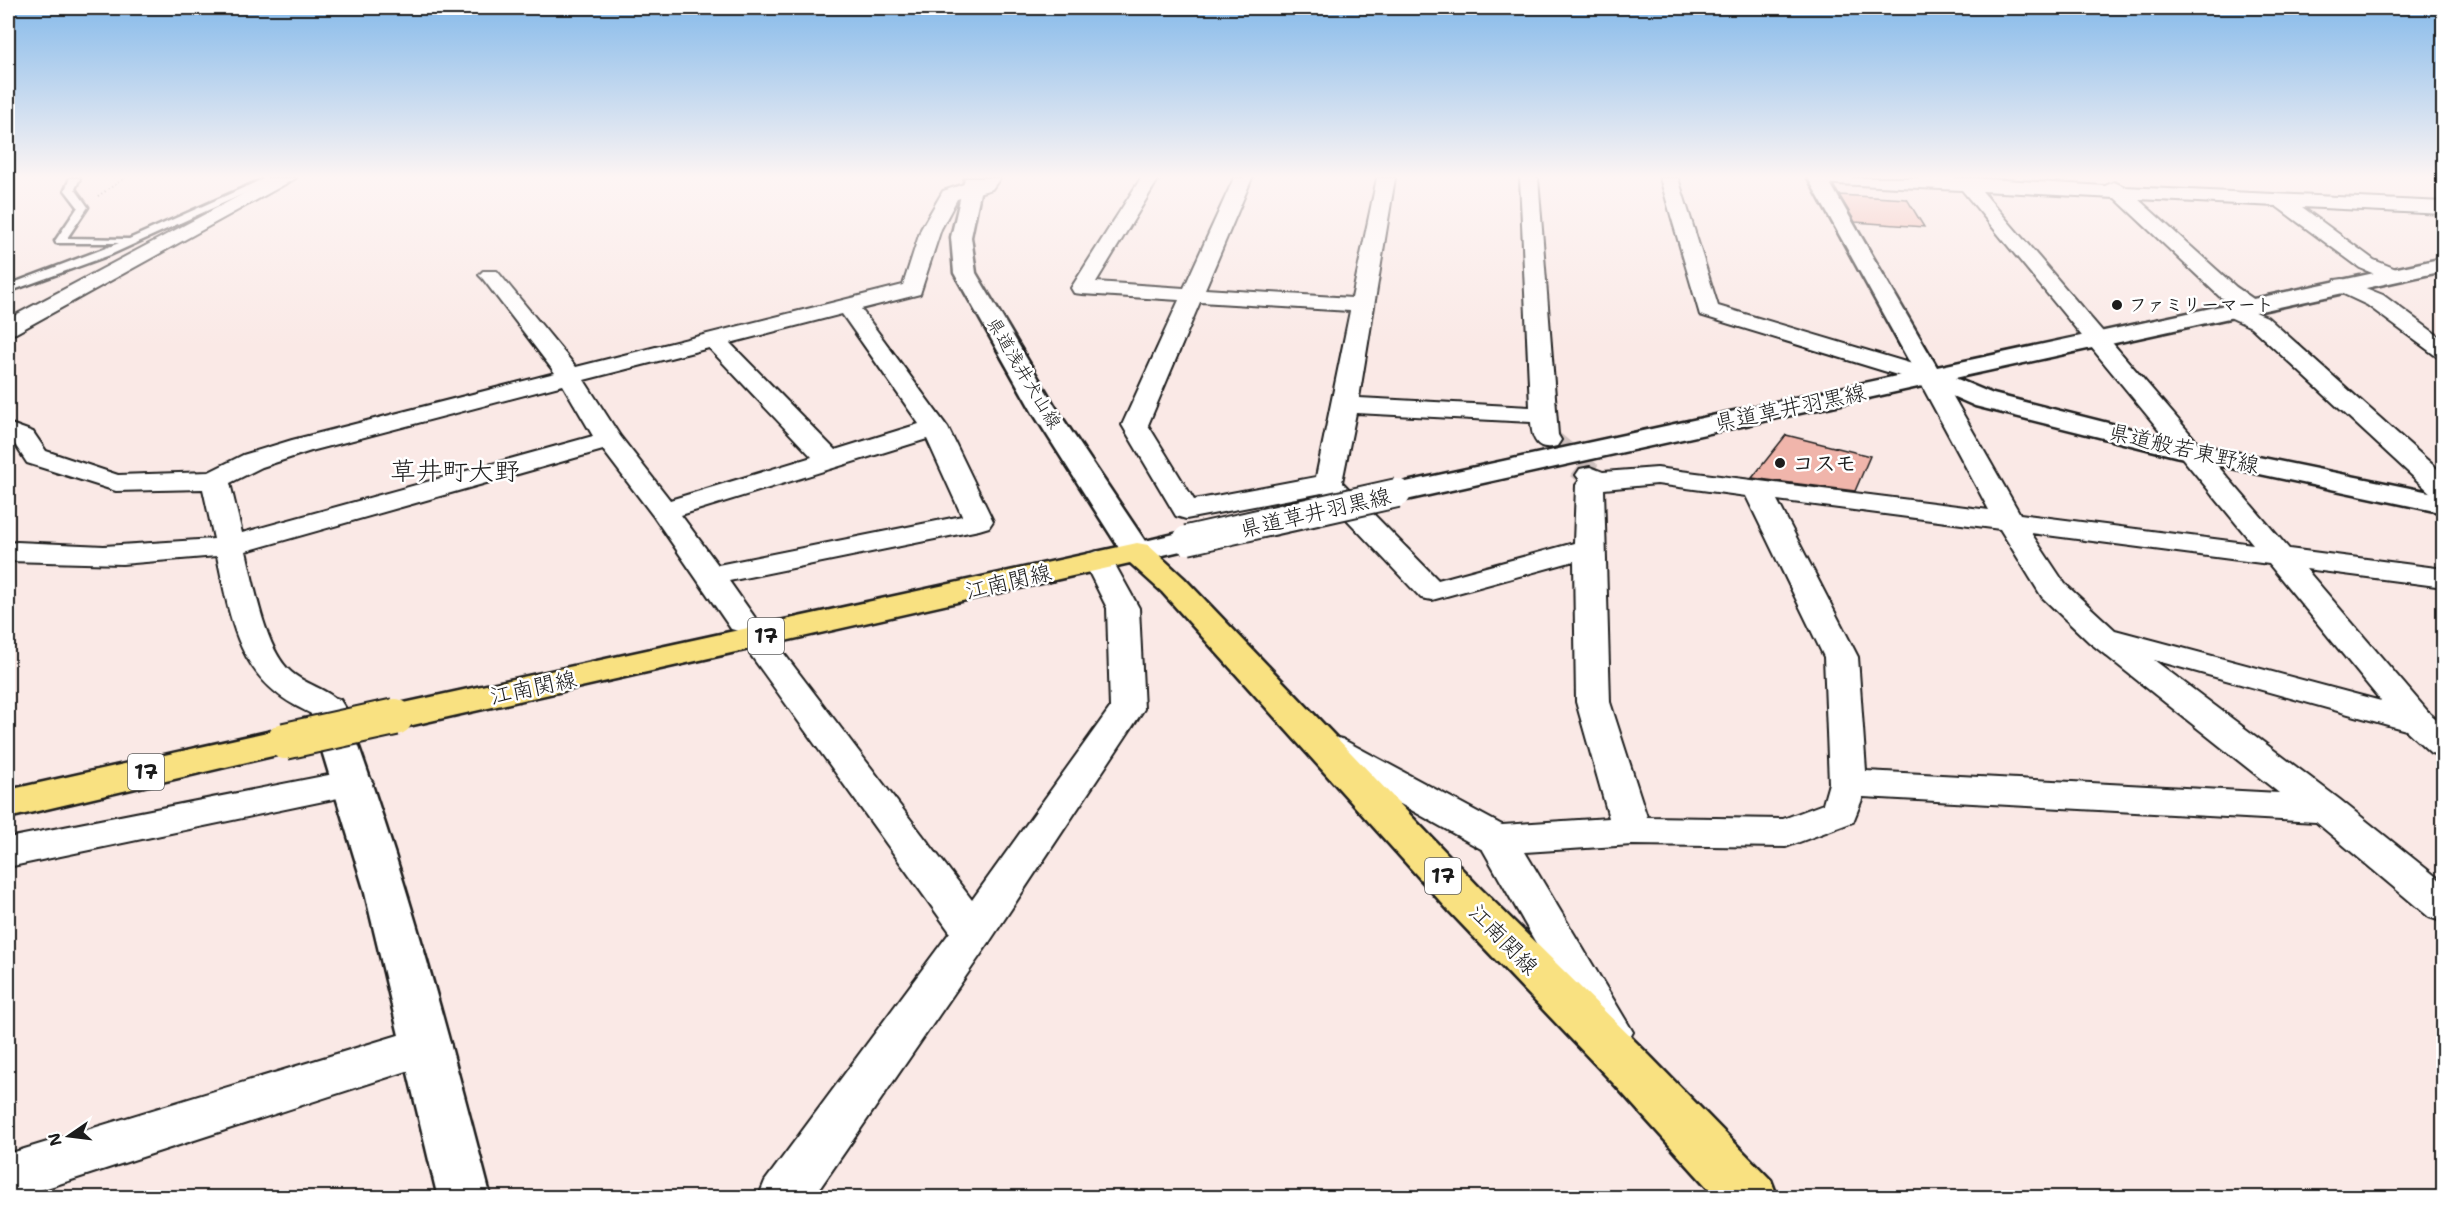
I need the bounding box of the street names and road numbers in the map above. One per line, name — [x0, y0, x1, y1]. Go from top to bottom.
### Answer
street label: 県道浅井犬山線 — [981, 313, 1067, 433]
street label: 県道草井羽黒線 — [1712, 377, 1868, 438]
street label: 県道般若東野線 — [2106, 417, 2262, 480]
street label: 県道草井羽黒線 — [1237, 481, 1393, 544]
street label: 江南関線 — [962, 557, 1054, 606]
road number: 17 — [748, 618, 784, 654]
street label: 江南関線 — [487, 664, 579, 711]
road number: 17 — [128, 754, 164, 790]
road number: 17 — [1425, 858, 1461, 894]
street label: 江南関線 — [1463, 898, 1545, 981]

